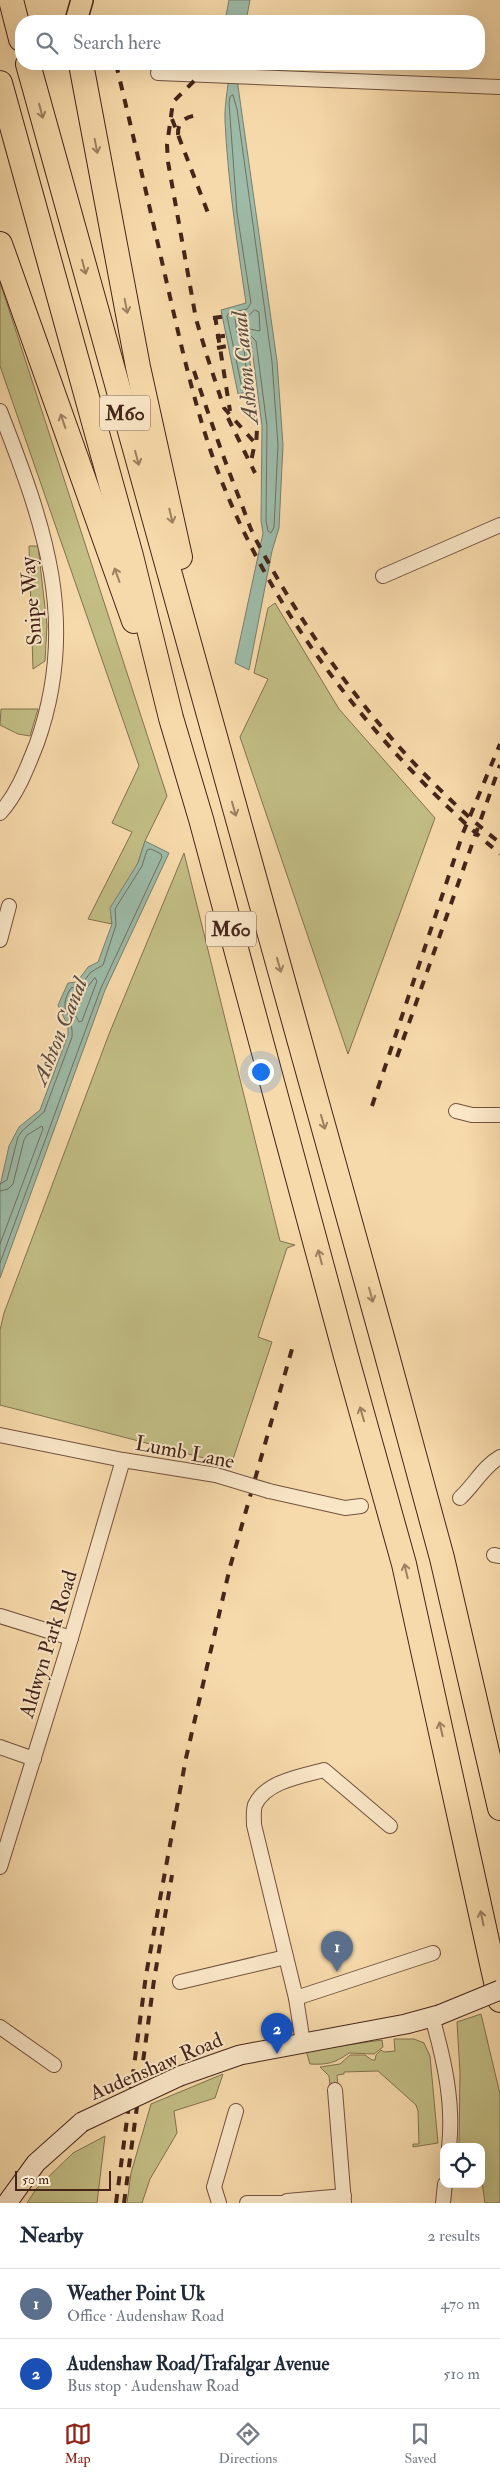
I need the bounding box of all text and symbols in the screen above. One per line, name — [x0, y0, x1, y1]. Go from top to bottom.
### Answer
search box — [15, 15, 485, 70]
icon: search — [33, 29, 61, 57]
text: Search here — [73, 31, 161, 55]
one-way arrow — [37, 102, 46, 118]
one-way arrow — [92, 138, 102, 154]
one-way arrow — [80, 259, 90, 275]
one-way arrow — [122, 297, 131, 313]
water label: Ashton Canal — [225, 309, 265, 427]
road number: M60 — [100, 396, 150, 430]
one-way arrow — [58, 414, 67, 430]
one-way arrow — [133, 449, 142, 465]
one-way arrow — [167, 508, 176, 524]
street label: Snipe Way — [14, 555, 49, 646]
one-way arrow — [112, 567, 121, 583]
one-way arrow — [230, 801, 240, 817]
road number: M60 — [206, 912, 256, 946]
one-way arrow — [275, 957, 284, 973]
water label: Ashton Canal — [25, 972, 95, 1091]
your location — [248, 1059, 274, 1085]
one-way arrow — [318, 1113, 328, 1129]
one-way arrow — [314, 1250, 324, 1266]
one-way arrow — [366, 1287, 376, 1303]
one-way arrow — [357, 1407, 367, 1423]
street label: Lumb Lane — [133, 1430, 237, 1475]
one-way arrow — [401, 1563, 410, 1579]
street label: Aldwyn Park Road — [13, 1566, 84, 1722]
one-way arrow — [436, 1722, 445, 1738]
one-way arrow — [477, 1910, 486, 1926]
pin: 1 — [321, 1931, 353, 1972]
pin: 2 — [261, 2013, 293, 2054]
street label: Audenshaw Road — [85, 2026, 227, 2107]
map controls — [440, 2143, 485, 2188]
button: locate — [440, 2143, 485, 2188]
scale bar — [15, 2168, 111, 2191]
text: 50 m — [22, 2171, 49, 2188]
text: Nearby — [20, 2222, 83, 2249]
text: 2 results — [427, 2226, 480, 2246]
text: Weather Point Uk — [67, 2282, 205, 2306]
text: 1 — [33, 2294, 39, 2314]
text: 470 m — [440, 2294, 480, 2314]
text: Office · Audenshaw Road — [67, 2306, 224, 2326]
text: Audenshaw Road/Trafalgar Avenue — [67, 2352, 329, 2376]
text: 2 — [32, 2364, 40, 2384]
text: 510 m — [443, 2364, 480, 2384]
text: Bus stop · Audenshaw Road — [67, 2376, 239, 2396]
tab: Map — [64, 2420, 92, 2467]
tab: Directions — [219, 2420, 277, 2467]
tab: Saved — [404, 2420, 436, 2467]

